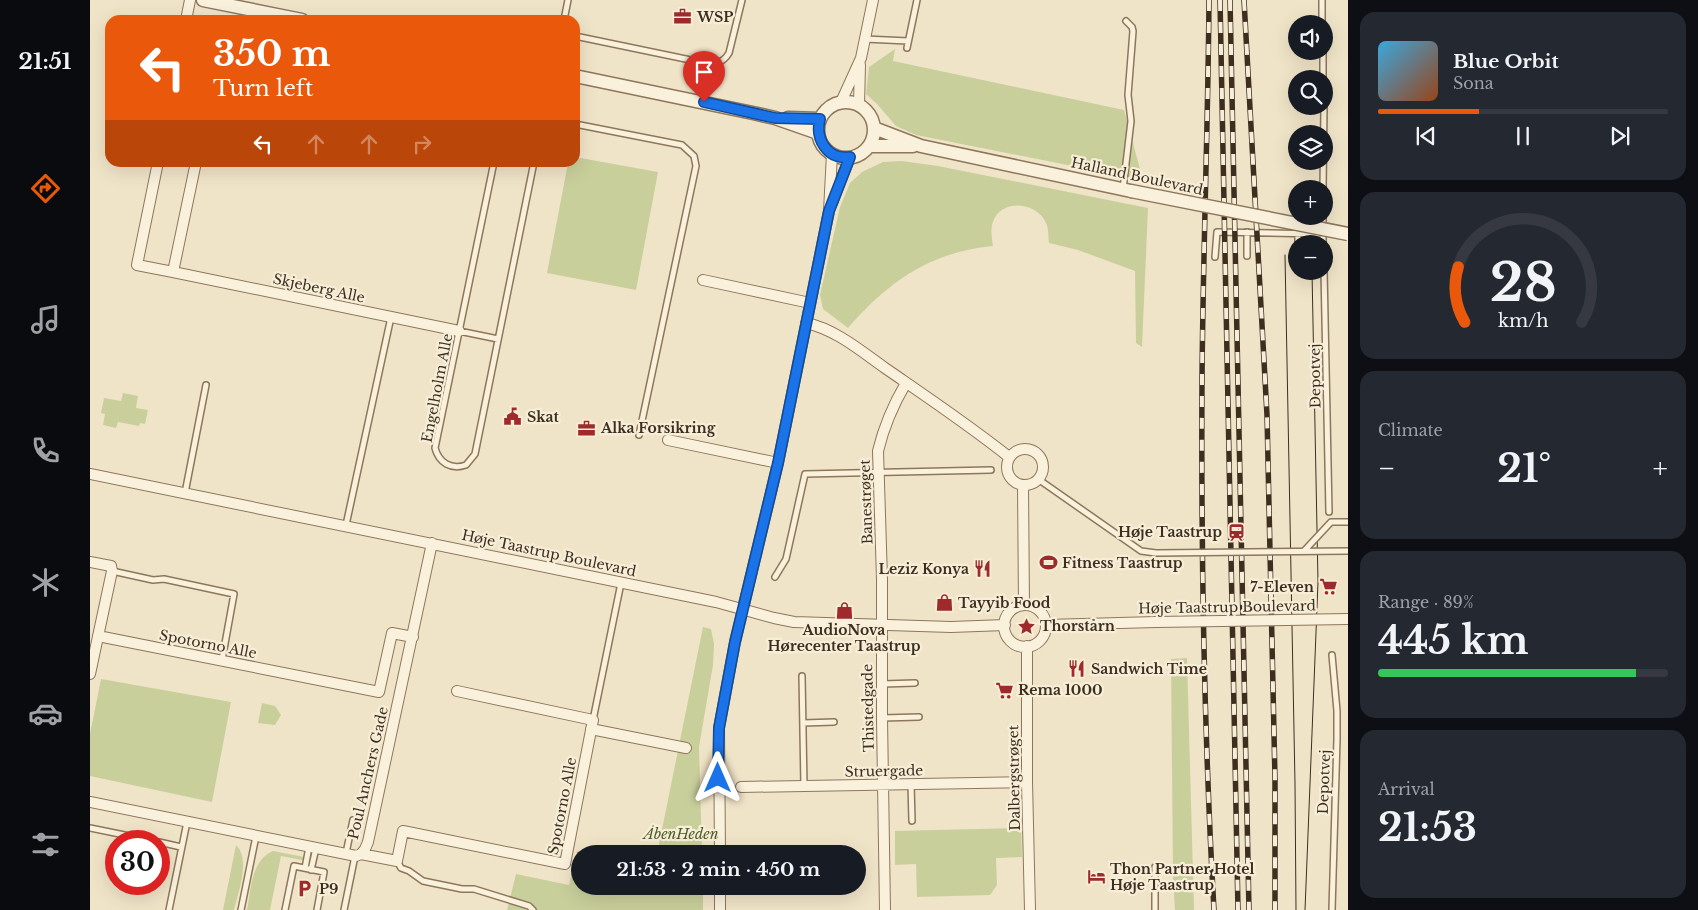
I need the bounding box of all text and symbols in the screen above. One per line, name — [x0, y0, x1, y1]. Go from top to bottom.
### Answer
office icon: WSP — [673, 7, 693, 27]
place label: WSP — [696, 8, 733, 26]
map controls — [1288, 15, 1333, 280]
button: sound — [1288, 15, 1333, 60]
text: 350 m — [213, 32, 331, 75]
icon: left — [130, 35, 195, 100]
text: 21:51 — [19, 48, 71, 75]
text: Blue Orbit — [1453, 50, 1559, 73]
pin — [683, 51, 725, 102]
icon: arrive — [690, 58, 718, 86]
button: search — [1288, 70, 1333, 115]
text: Sona — [1453, 73, 1494, 93]
text: Turn left — [213, 75, 313, 102]
icon: previous — [1412, 122, 1440, 150]
icon: pause — [1509, 122, 1537, 150]
icon: next — [1606, 122, 1634, 150]
button: layers — [1288, 125, 1333, 170]
icon: left — [249, 130, 277, 158]
icon: ahead — [302, 130, 330, 158]
icon: ahead — [355, 130, 383, 158]
icon: right — [408, 130, 436, 158]
street label: Halland Boulevard — [1069, 153, 1205, 199]
icon: directions — [28, 171, 63, 206]
button: + — [1288, 180, 1333, 225]
button: − — [1288, 235, 1333, 280]
text: 28 — [1490, 251, 1556, 315]
street label: Skjeberg Alle — [271, 269, 367, 307]
icon: music — [28, 302, 63, 337]
text: km/h — [1498, 310, 1548, 332]
street label: Engelholm Alle — [418, 332, 456, 444]
street label: Depotvej — [1305, 343, 1325, 409]
public building icon: Skat — [503, 407, 523, 427]
place label: Skat — [527, 408, 560, 426]
office icon: Alka Forsikring — [577, 418, 597, 438]
place label: Alka Forsikring — [600, 419, 716, 437]
text: Climate — [1378, 420, 1443, 440]
icon: phone — [28, 433, 63, 468]
text: 21° — [1497, 445, 1551, 492]
text: − — [1378, 451, 1396, 486]
text: + — [1653, 451, 1668, 486]
street label: Banestrøget — [855, 458, 876, 545]
station icon: Høje Taastrup — [1226, 522, 1246, 542]
place label: Høje Taastrup — [1118, 523, 1222, 541]
street label: Høje Taastrup Boulevard — [460, 526, 638, 580]
sports icon: Fitness Taastrup — [1038, 553, 1058, 573]
place label: Fitness Taastrup — [1062, 554, 1183, 572]
restaurant icon: Leziz Konya — [973, 559, 993, 579]
place label: Leziz Konya — [878, 560, 969, 578]
icon: climate — [28, 565, 63, 600]
supermarket icon: 7-Eleven — [1318, 577, 1338, 597]
place label: 7-Eleven — [1250, 578, 1314, 596]
text: Range · 89% — [1378, 592, 1474, 612]
shop icon: Tayyib Food — [934, 593, 954, 613]
place label: Tayyib Food — [958, 594, 1051, 612]
street label: Høje Taastrup Boulevard — [1138, 596, 1317, 618]
shop icon: AudioNova Hørecenter Taastrup — [834, 600, 854, 620]
place icon: Thorstårn — [1016, 616, 1036, 636]
place label: Thorstårn — [1040, 617, 1115, 635]
text: 445 km — [1378, 617, 1528, 664]
place label: AudioNova Hørecenter Taastrup — [768, 621, 921, 655]
street label: Spotorno Alle — [158, 626, 258, 662]
restaurant icon: Sandwich Time — [1067, 659, 1087, 679]
place label: Sandwich Time — [1091, 660, 1207, 678]
street label: Thistedgade — [858, 664, 878, 752]
supermarket icon: Rema 1000 — [994, 680, 1014, 700]
place label: Rema 1000 — [1018, 681, 1103, 699]
icon: car — [28, 696, 63, 731]
street label: Poul Anchers Gade — [344, 705, 392, 841]
street label: Dalbergstrøget — [1004, 724, 1024, 831]
street label: Depotvej — [1314, 749, 1334, 815]
position arrow — [691, 751, 743, 803]
street label: Spotorno Alle — [544, 756, 580, 856]
street label: Struergade — [845, 761, 923, 781]
text: Arrival — [1378, 779, 1435, 799]
text: 21:53 — [1378, 804, 1477, 851]
park label: ÅbenHeden — [642, 825, 719, 843]
icon: filters — [28, 827, 63, 862]
speed limit sign: 30 — [105, 830, 170, 895]
text: 21:53 · 2 min · 450 m — [617, 858, 820, 881]
place label: Thon Partner Hotel Høje Taastrup — [1110, 860, 1254, 894]
hotel icon: Thon Partner Hotel Høje Taastrup — [1086, 867, 1106, 887]
parking icon: P9 — [295, 879, 315, 899]
place label: P9 — [319, 880, 338, 898]

